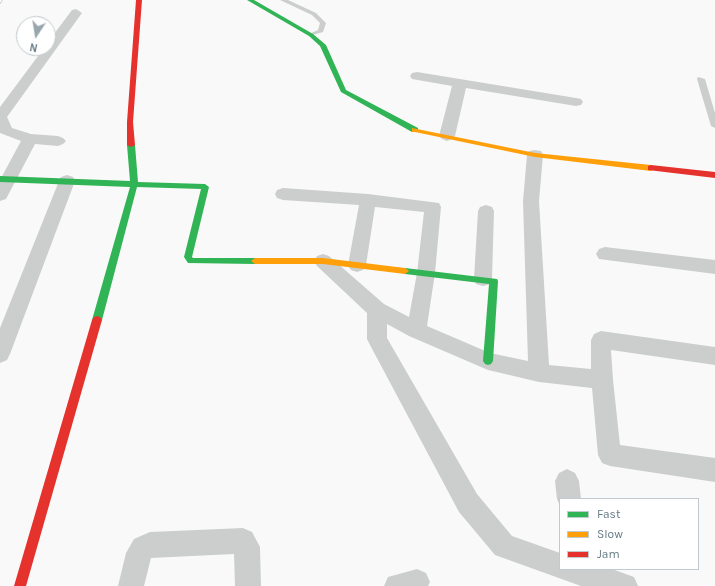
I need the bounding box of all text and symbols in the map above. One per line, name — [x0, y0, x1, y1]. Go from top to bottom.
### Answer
north arrow — [16, 16, 56, 56]
text: N — [28, 40, 39, 54]
legend — [559, 498, 699, 570]
text: Fast — [597, 507, 620, 521]
text: Slow — [597, 527, 623, 541]
text: Jam — [597, 547, 620, 561]

